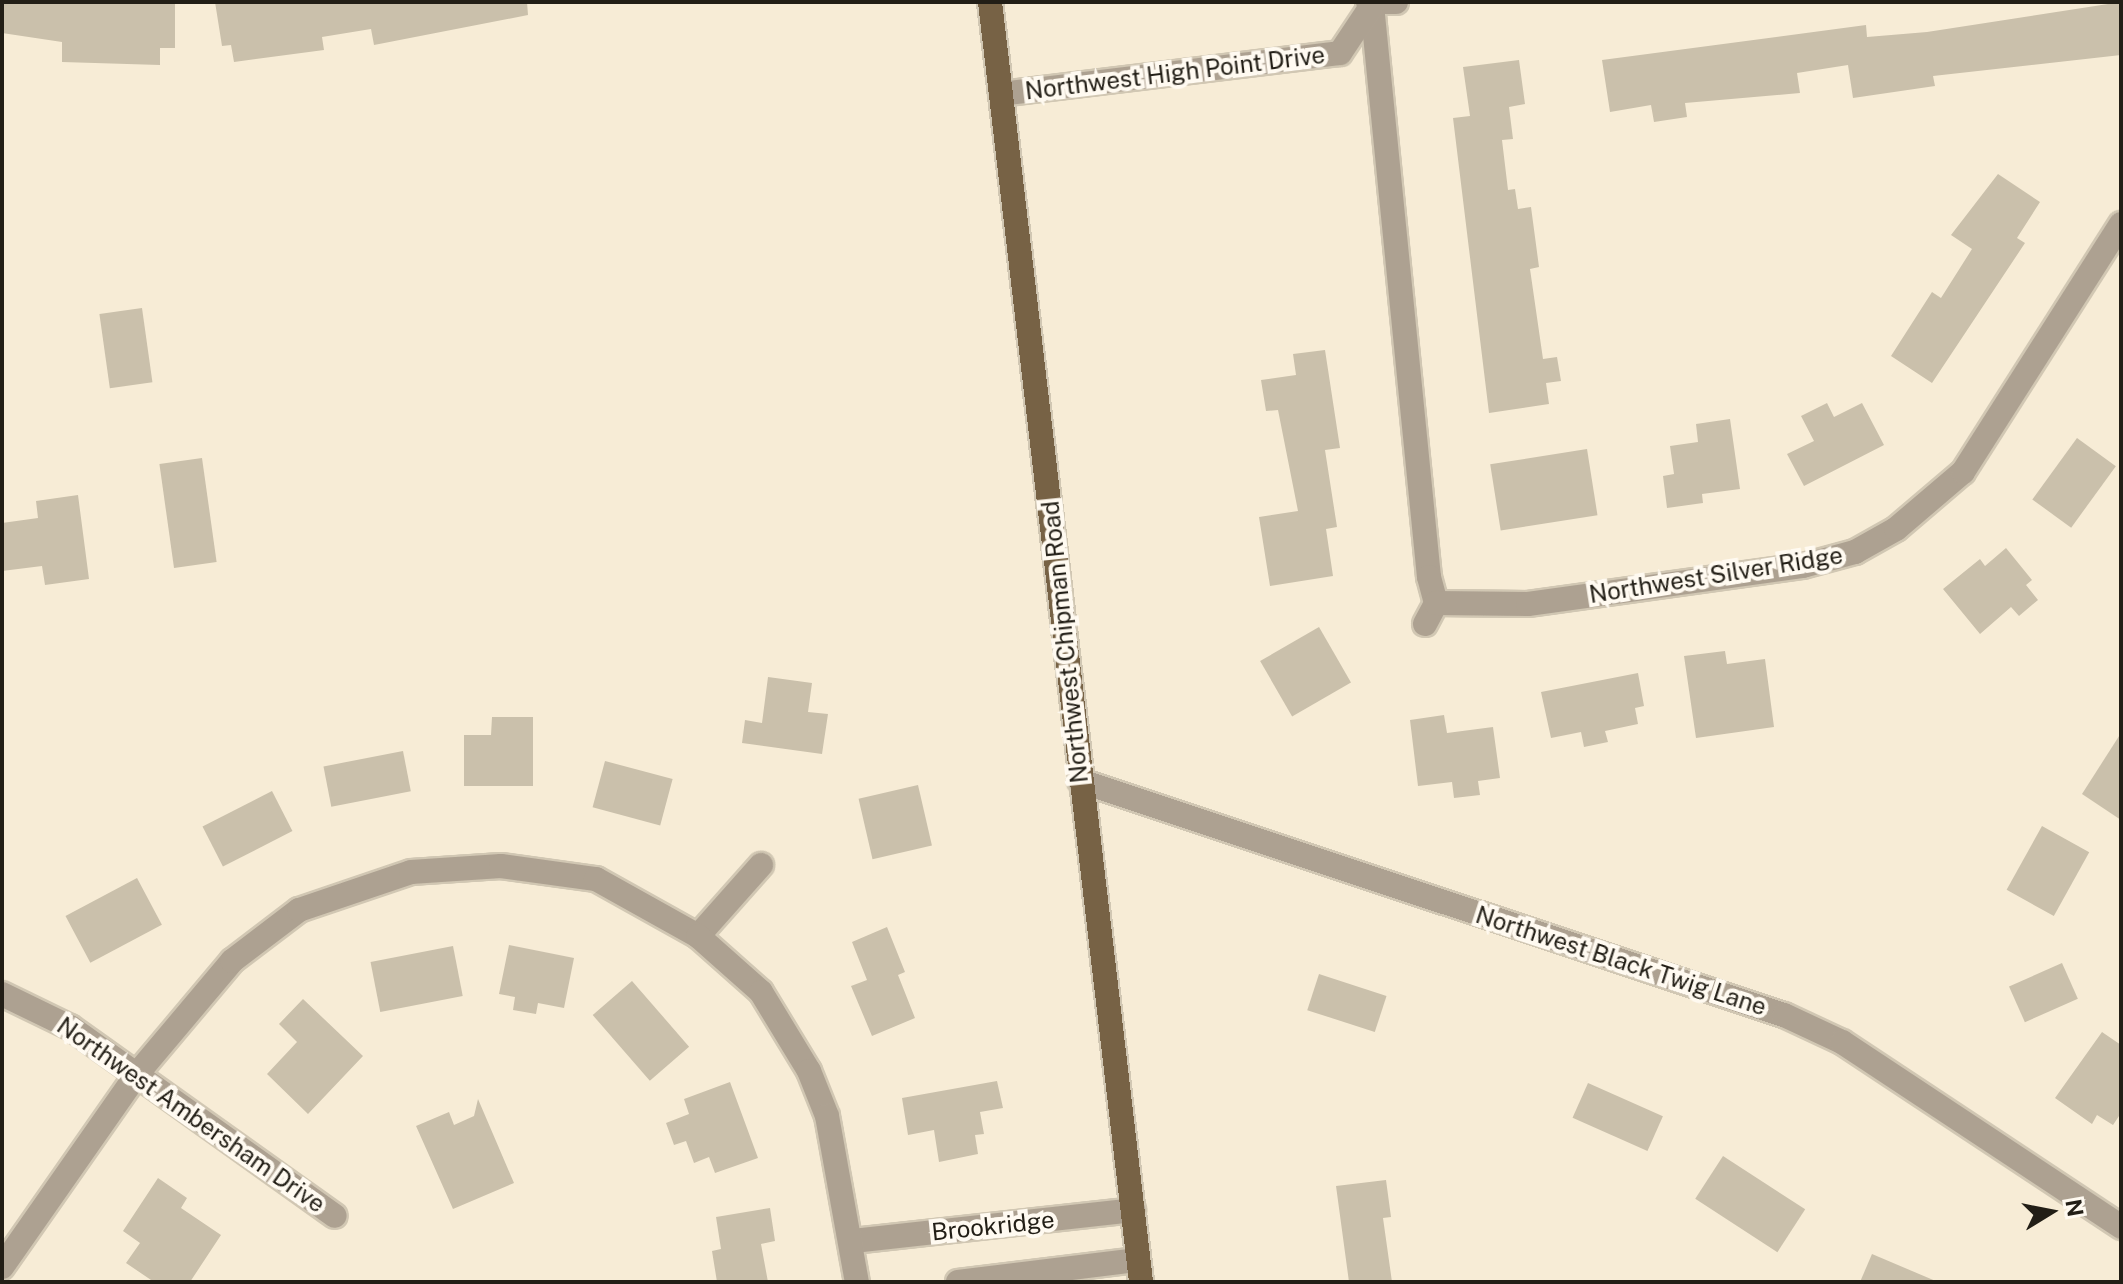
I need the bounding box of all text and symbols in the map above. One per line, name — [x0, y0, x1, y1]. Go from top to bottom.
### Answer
street label: Northwest High Point Drive — [1023, 40, 1327, 106]
street label: Northwest Chipman Road — [1036, 499, 1094, 785]
street label: Northwest Silver Ridge — [1587, 541, 1845, 609]
street label: Northwest Black Twig Lane — [1472, 900, 1770, 1022]
street label: Northwest Ambersham Drive — [51, 1011, 331, 1219]
north arrow — [2011, 1172, 2091, 1252]
text: N — [2060, 1197, 2089, 1219]
street label: Brookridge — [930, 1205, 1056, 1247]

